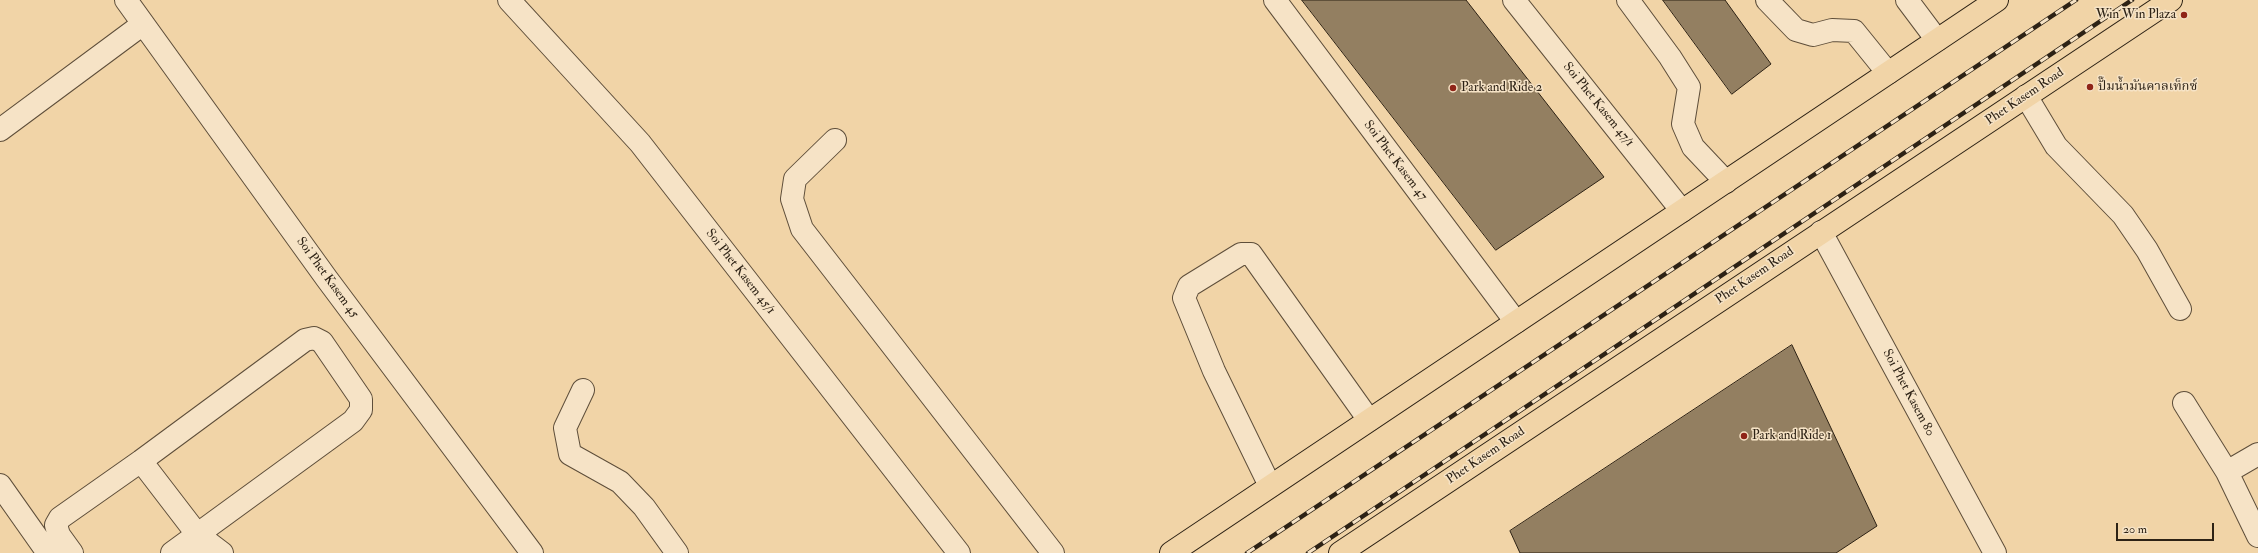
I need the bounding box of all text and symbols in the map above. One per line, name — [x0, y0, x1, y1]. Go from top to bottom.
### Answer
place label: Win Win Plaza — [2096, 7, 2176, 23]
marker: Win Win Plaza — [2179, 10, 2189, 20]
street label: Soi Phet Kasem 47/1 — [1559, 60, 1637, 150]
street label: Phet Kasem Road — [1983, 65, 2067, 129]
place label: ปั๊มน้ำมันคาลเท็กซ์ — [2098, 79, 2197, 95]
place label: Park and Ride 2 — [1461, 80, 1542, 96]
marker: ปั๊มน้ำมันคาลเท็กซ์ — [2085, 82, 2095, 92]
marker: Park and Ride 2 — [1448, 83, 1458, 93]
street label: Soi Phet Kasem 47 — [1360, 118, 1430, 204]
street label: Soi Phet Kasem 45/1 — [702, 226, 778, 318]
street label: Soi Phet Kasem 45 — [292, 234, 362, 322]
street label: Phet Kasem Road — [1713, 244, 1797, 308]
street label: Soi Phet Kasem 80 — [1878, 347, 1938, 439]
street label: Phet Kasem Road — [1444, 424, 1528, 488]
place label: Park and Ride 1 — [1752, 428, 1831, 444]
marker: Park and Ride 1 — [1739, 431, 1749, 441]
scale bar — [2118, 515, 2216, 541]
text: 20 m — [2123, 522, 2147, 537]

